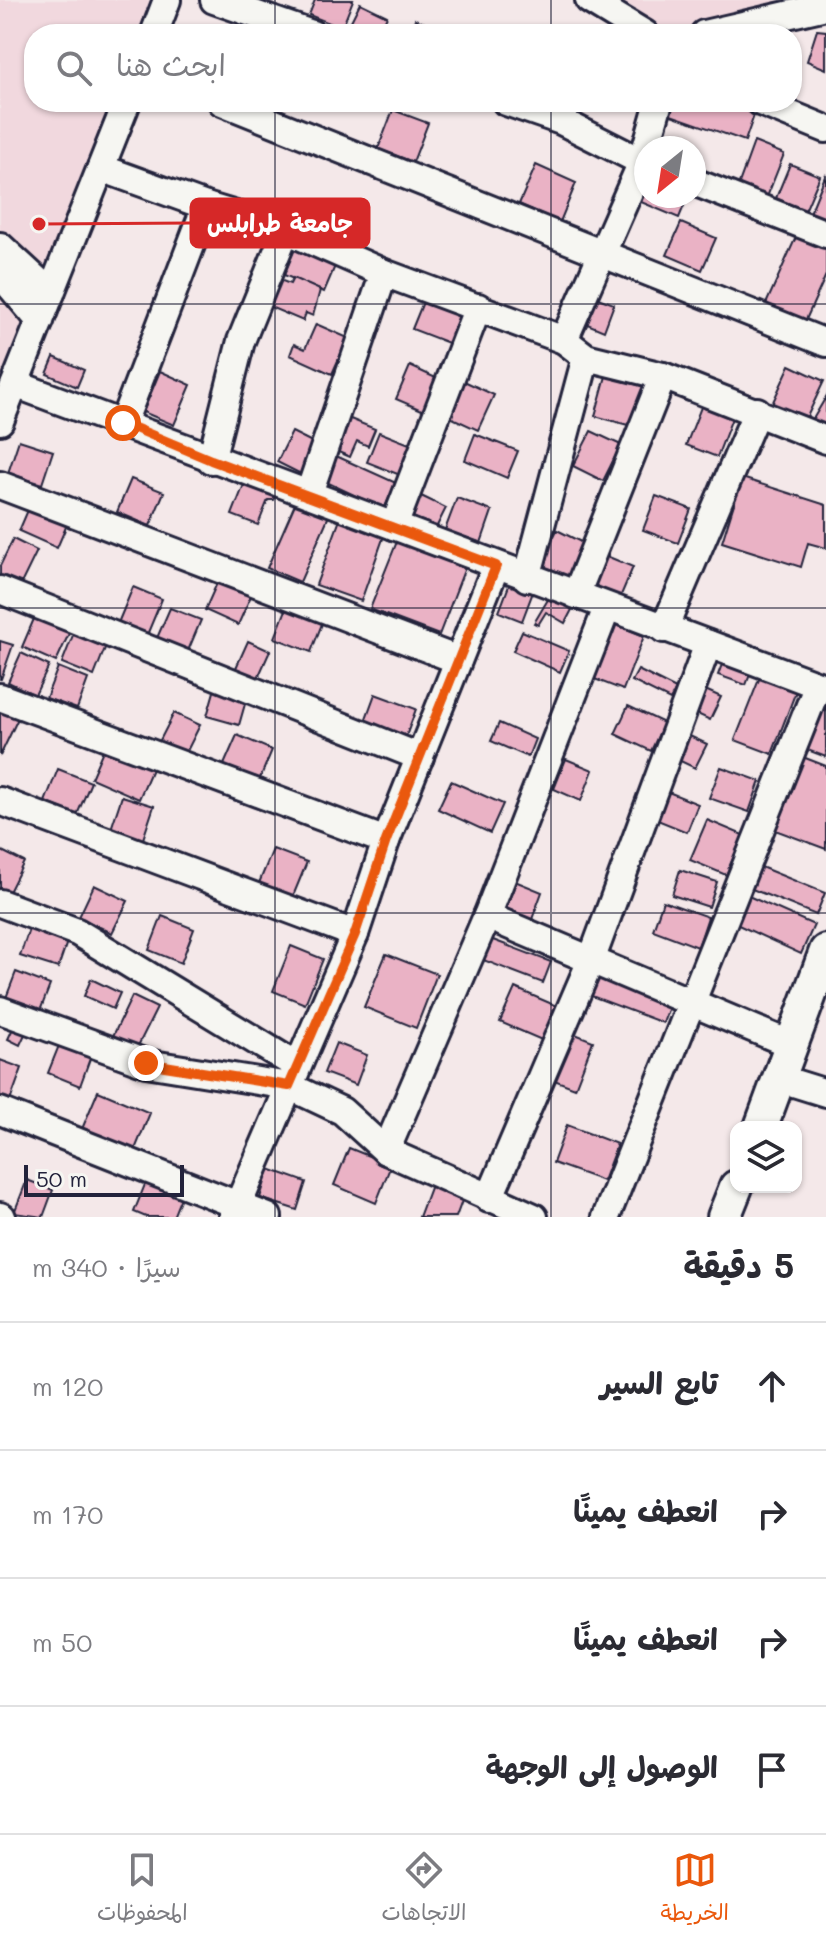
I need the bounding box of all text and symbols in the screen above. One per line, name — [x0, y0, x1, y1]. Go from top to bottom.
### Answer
search box — [24, 24, 802, 112]
text: ابحث هنا — [116, 44, 226, 84]
icon: search — [52, 46, 96, 90]
north arrow — [634, 136, 706, 208]
callout: جامعة طرابلس — [191, 199, 369, 247]
text: جامعة طرابلس — [207, 207, 353, 238]
route start — [105, 405, 141, 441]
route end — [128, 1045, 164, 1081]
map controls — [730, 1121, 802, 1193]
button: layers — [730, 1121, 802, 1193]
scale bar — [24, 1161, 184, 1197]
text: 50 m — [36, 1164, 87, 1193]
text: 5 دقيقة — [683, 1242, 794, 1287]
text: سيرًا · 340 m — [32, 1250, 181, 1284]
text: تابع السير — [600, 1362, 718, 1402]
icon: ahead — [750, 1364, 794, 1408]
text: 120 m — [32, 1369, 103, 1403]
text: انعطف يمينًا — [573, 1490, 718, 1530]
icon: right — [750, 1492, 794, 1536]
text: 170 m — [32, 1497, 103, 1531]
text: انعطف يمينًا — [573, 1618, 718, 1658]
icon: right — [750, 1620, 794, 1664]
text: 50 m — [32, 1625, 92, 1659]
text: الوصول إلى الوجهة — [485, 1746, 718, 1786]
icon: arrive — [750, 1748, 794, 1792]
tab: المحفوظات — [97, 1848, 188, 1932]
tab: الاتجاهات — [381, 1848, 466, 1932]
tab: الخريطة — [660, 1848, 729, 1932]

